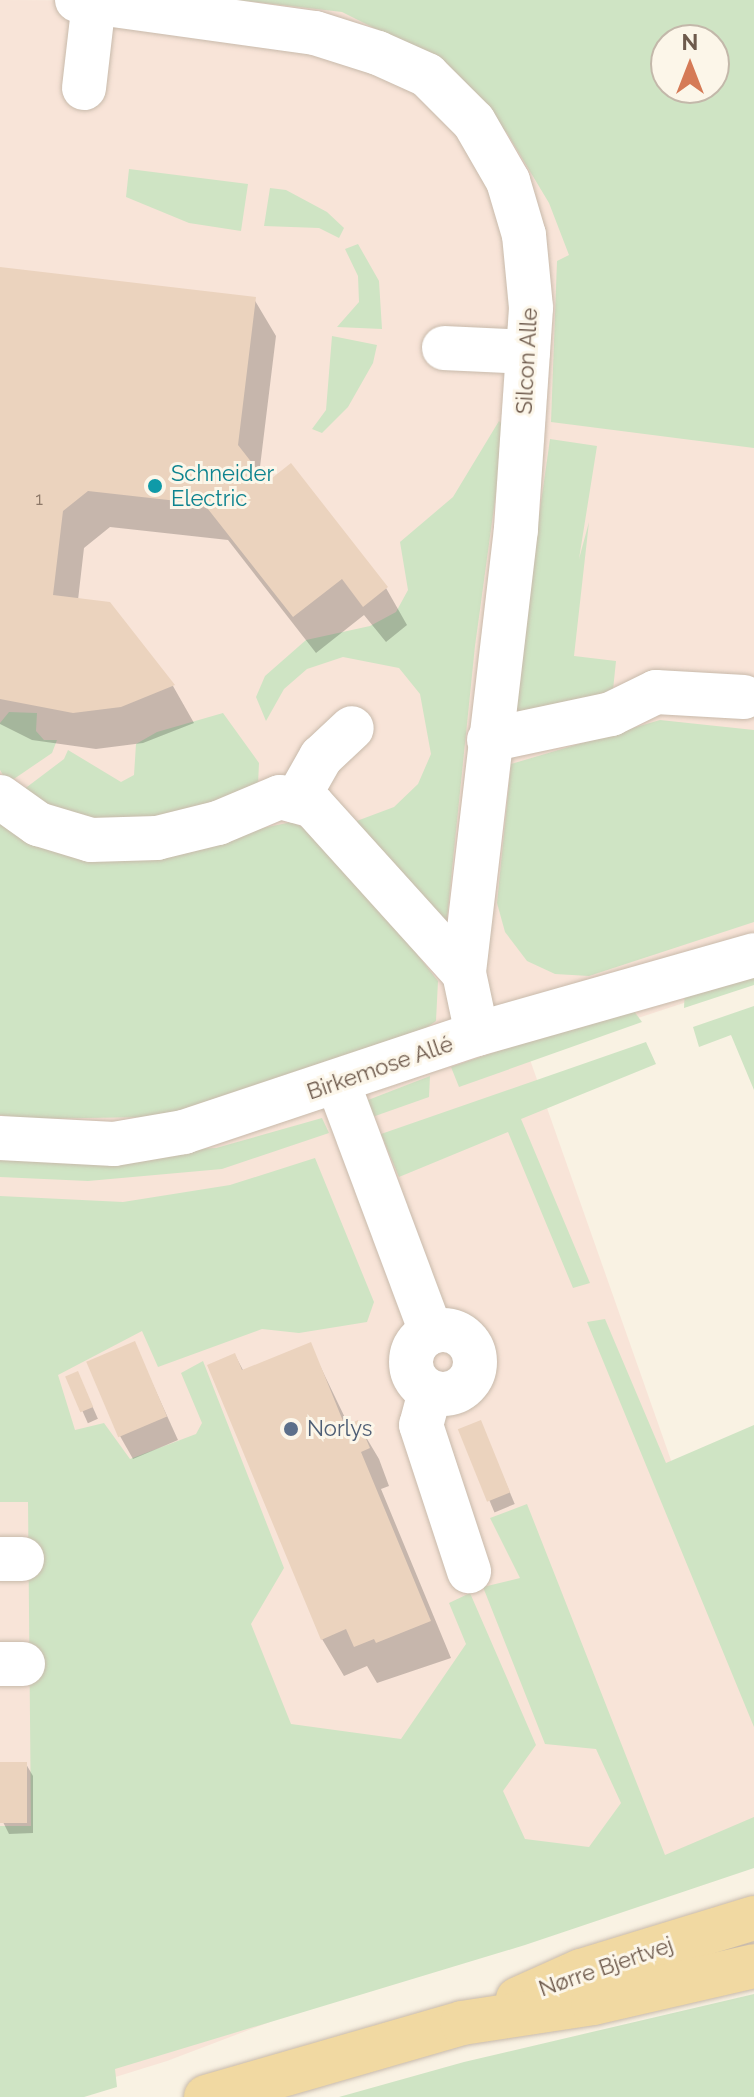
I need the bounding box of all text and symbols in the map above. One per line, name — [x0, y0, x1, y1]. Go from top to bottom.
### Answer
north arrow — [650, 24, 730, 104]
text: N — [682, 29, 698, 55]
street label: Silcon Alle — [511, 307, 543, 415]
place label: Schneider Electric — [171, 460, 274, 512]
marker: Schneider Electric — [146, 477, 164, 495]
house number: 1 — [35, 488, 43, 510]
street label: Birkemose Allé — [303, 1031, 457, 1105]
place label: Norlys — [307, 1416, 372, 1442]
marker: Norlys — [282, 1420, 300, 1438]
street label: Nørre Bjertvej — [535, 1932, 677, 2002]

